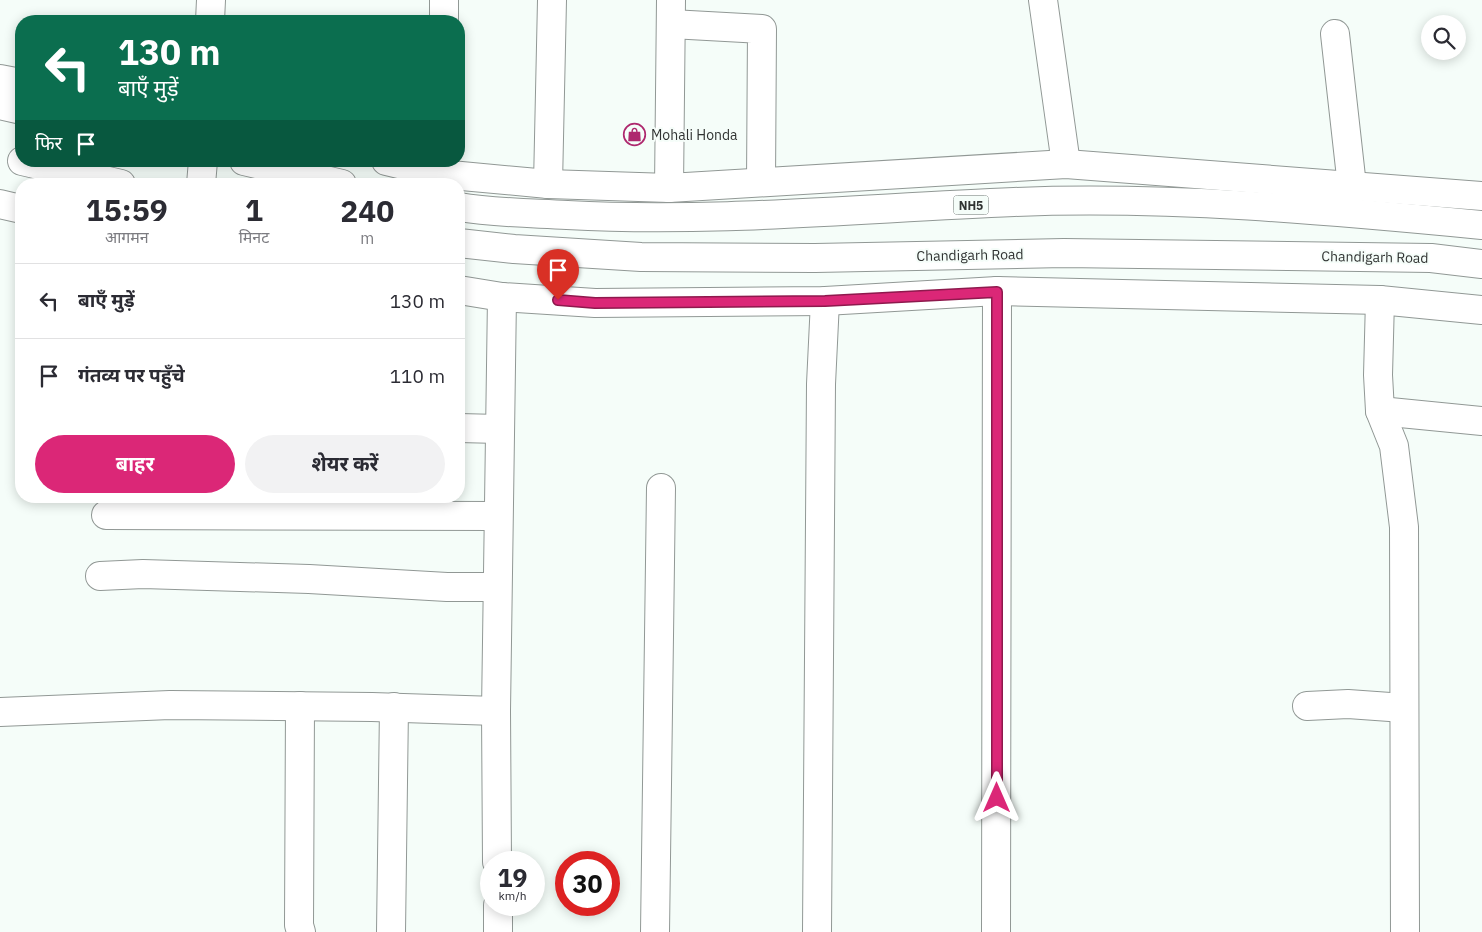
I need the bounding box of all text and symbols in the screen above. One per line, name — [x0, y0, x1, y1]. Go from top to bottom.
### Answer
map controls — [1421, 15, 1466, 60]
button: search — [1421, 15, 1466, 60]
text: 130 m — [118, 29, 221, 75]
icon: left — [35, 35, 100, 100]
text: बाएँ मुड़ें — [118, 73, 179, 102]
shop icon: Mohali Honda — [623, 123, 647, 147]
place label: Mohali Honda — [651, 126, 738, 144]
icon: arrive — [72, 130, 100, 158]
text: फिर — [35, 131, 62, 155]
text: 15:59 — [86, 190, 168, 229]
text: 1 — [245, 190, 263, 229]
text: 240 — [340, 191, 394, 230]
road number: NH5 — [954, 196, 988, 214]
text: आगमन — [105, 227, 149, 247]
text: मिनट — [239, 227, 269, 247]
text: m — [360, 228, 374, 248]
street label: Chandigarh Road — [916, 245, 1024, 265]
street label: Chandigarh Road — [1321, 247, 1429, 267]
pin — [537, 249, 579, 300]
icon: arrive — [544, 256, 572, 284]
icon: left — [35, 287, 63, 315]
text: बाएँ मुड़ें — [78, 288, 135, 312]
text: 130 m — [390, 289, 445, 313]
icon: arrive — [35, 362, 63, 390]
text: गंतव्य पर पहुँचे — [78, 363, 185, 387]
text: 110 m — [390, 364, 445, 388]
button: बाहर — [35, 435, 235, 493]
button: शेयर करें — [245, 435, 445, 493]
position arrow — [970, 771, 1022, 823]
speed limit sign: 30 — [555, 851, 620, 916]
text: 19 — [497, 861, 528, 894]
text: km/h — [498, 888, 527, 903]

